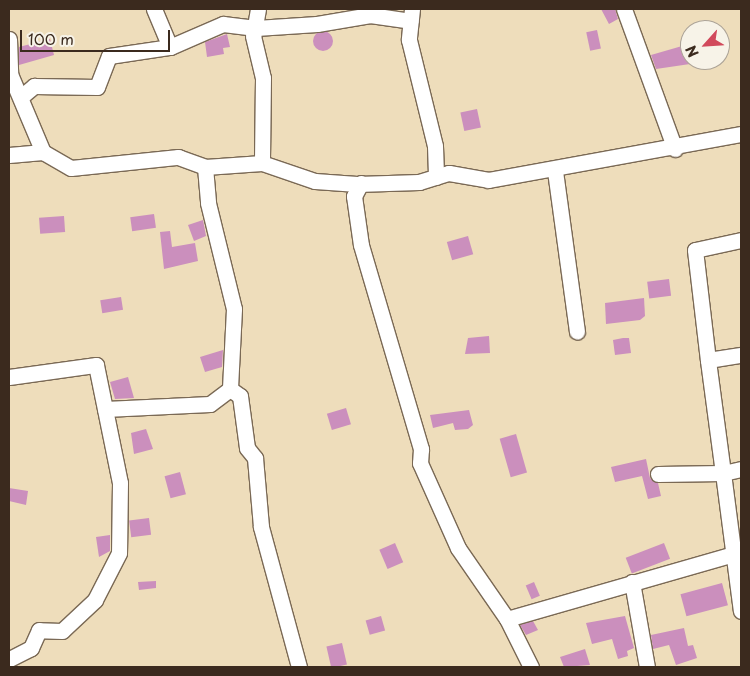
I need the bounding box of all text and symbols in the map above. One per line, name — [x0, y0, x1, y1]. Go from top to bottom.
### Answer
scale bar — [22, 20, 172, 52]
north arrow — [680, 20, 730, 70]
text: 100 m — [28, 27, 74, 50]
text: N — [680, 42, 704, 61]

